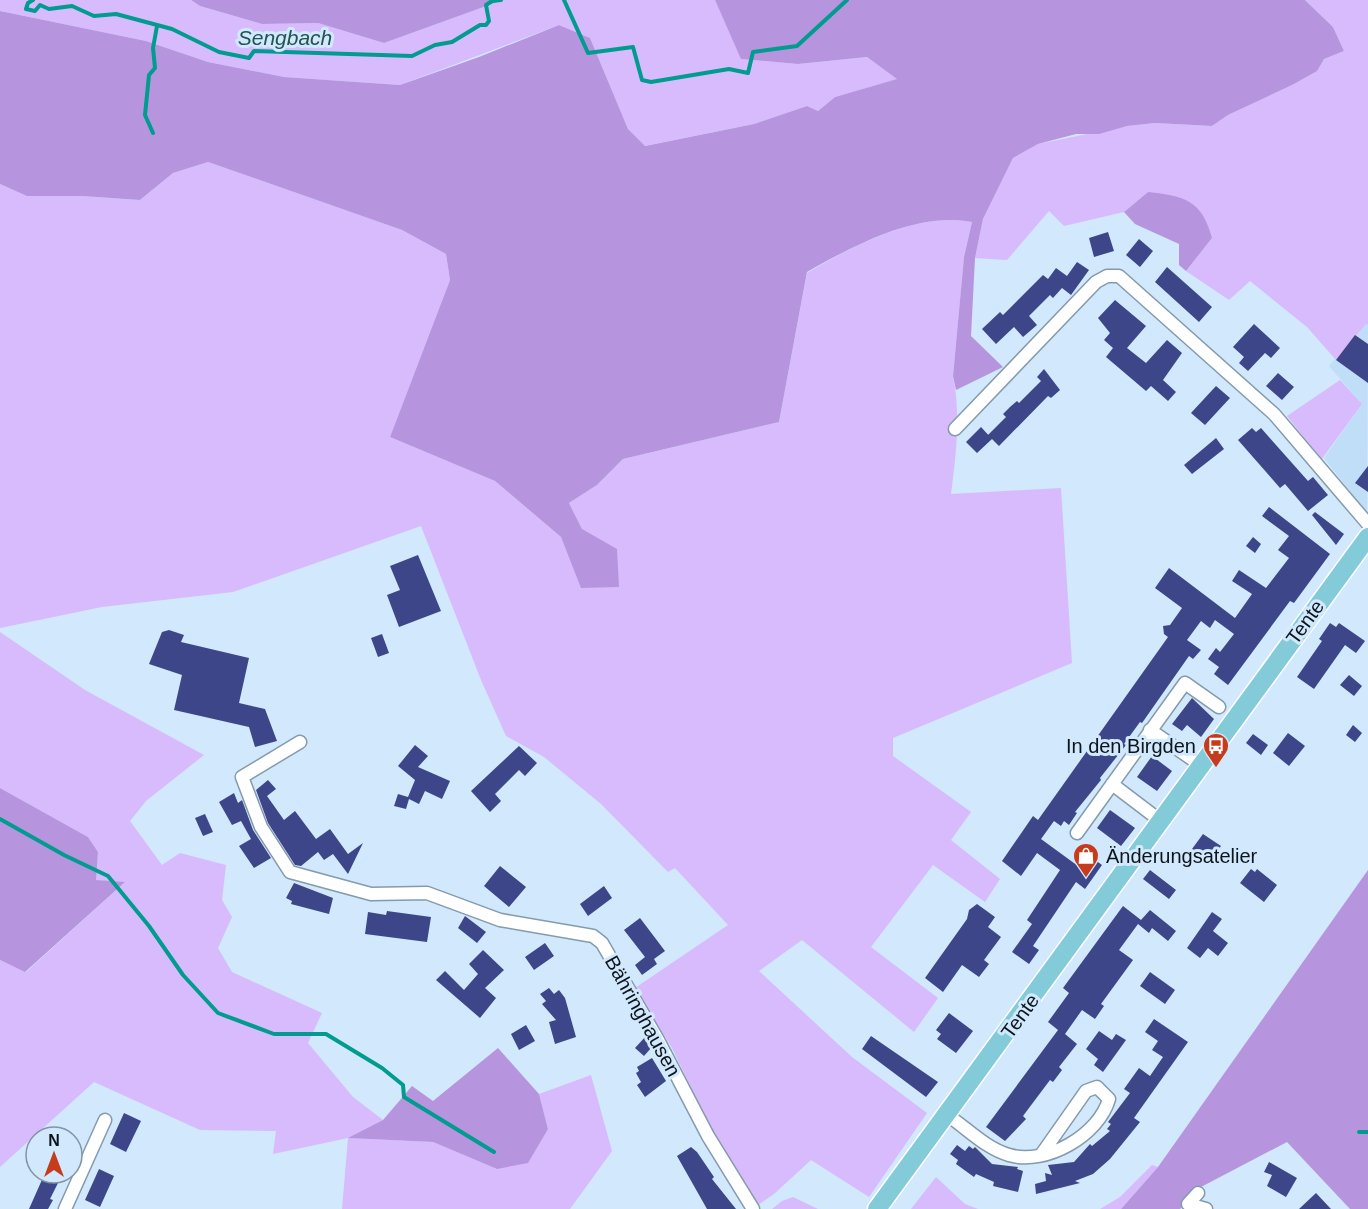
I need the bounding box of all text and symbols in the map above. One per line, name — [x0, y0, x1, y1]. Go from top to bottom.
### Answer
water label: Sengbach — [238, 26, 332, 49]
street label: Tente — [1282, 596, 1328, 648]
bus stop icon: In den Birgden — [1201, 731, 1231, 769]
place label: In den Birgden — [1066, 735, 1196, 757]
shop icon: Änderungsatelier — [1071, 841, 1101, 879]
place label: Änderungsatelier — [1106, 845, 1258, 867]
street label: Bähringhausen — [601, 952, 685, 1080]
street label: Tente — [997, 990, 1043, 1042]
north arrow — [24, 1125, 84, 1185]
text: N — [48, 1132, 60, 1149]

